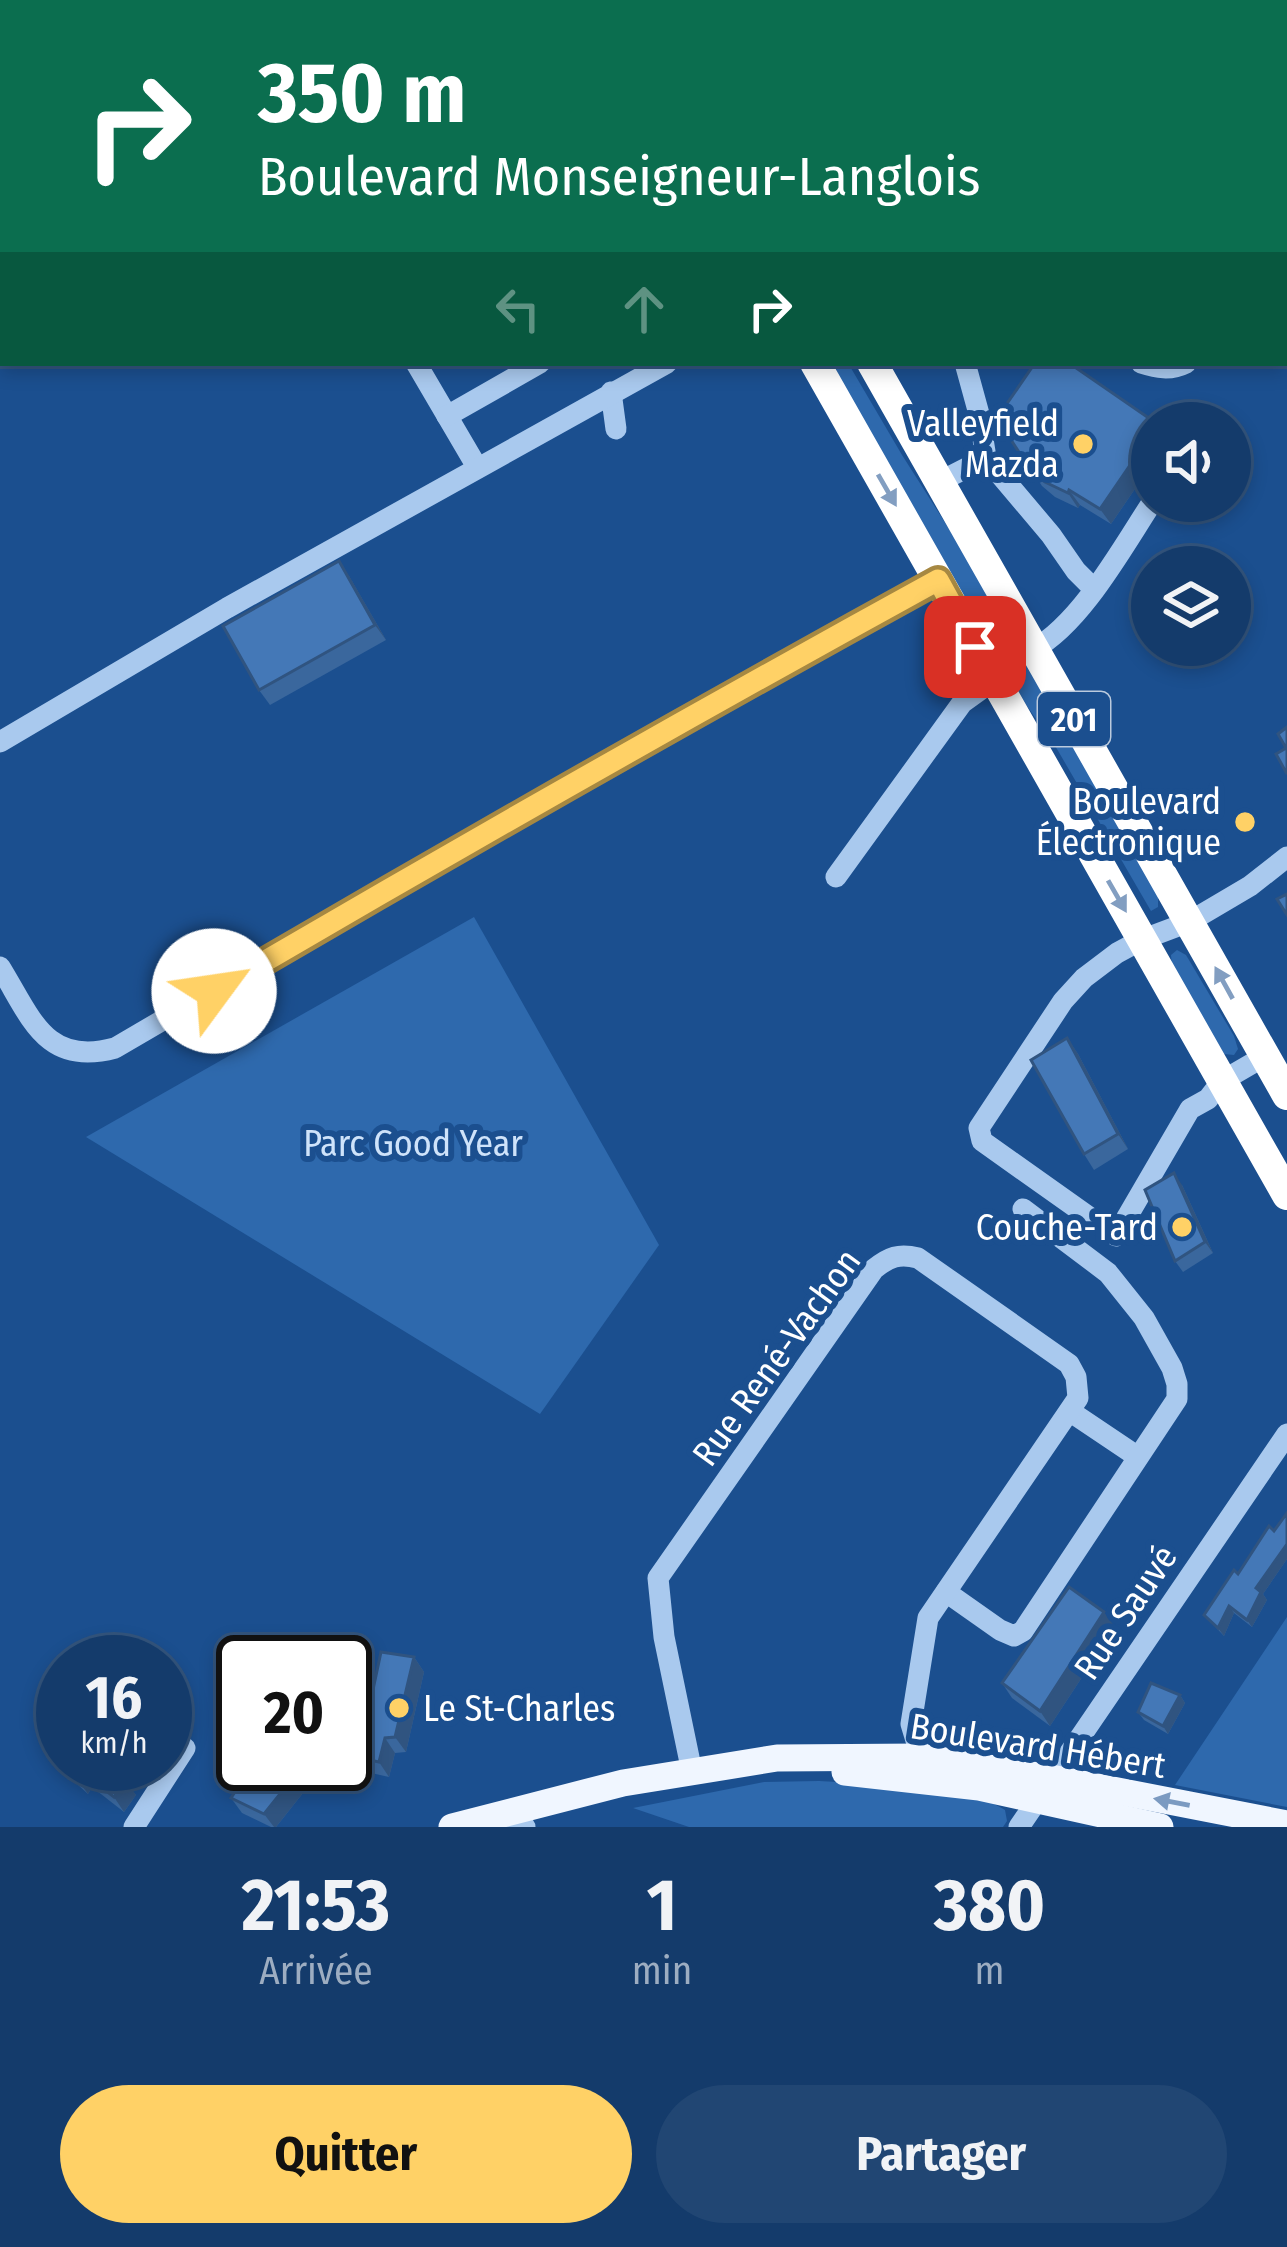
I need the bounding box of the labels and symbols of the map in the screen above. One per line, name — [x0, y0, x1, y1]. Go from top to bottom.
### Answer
place label: Valleyfield Mazda — [907, 402, 1059, 487]
marker: Valleyfield Mazda — [1070, 431, 1096, 457]
one-way arrow — [875, 473, 896, 507]
pin — [924, 596, 1026, 698]
road number: 201 — [1038, 692, 1110, 746]
place label: Boulevard Électronique — [1036, 780, 1221, 865]
marker: Boulevard Électronique — [1232, 809, 1258, 835]
one-way arrow — [1105, 879, 1126, 912]
position arrow — [151, 928, 277, 1054]
one-way arrow — [1214, 965, 1235, 1000]
park label: Parc Good Year — [303, 1122, 523, 1166]
place label: Couche-Tard — [976, 1206, 1158, 1250]
marker: Couche-Tard — [1169, 1214, 1195, 1240]
street label: Rue René-Vachon — [683, 1240, 870, 1475]
street label: Rue Sauvé — [1065, 1537, 1187, 1688]
speed limit sign: 20 — [216, 1635, 372, 1791]
place label: Le St-Charles — [423, 1687, 615, 1731]
marker: Le St-Charles — [386, 1695, 412, 1721]
street label: Boulevard Hébert — [907, 1704, 1169, 1788]
one-way arrow — [1153, 1792, 1191, 1811]

